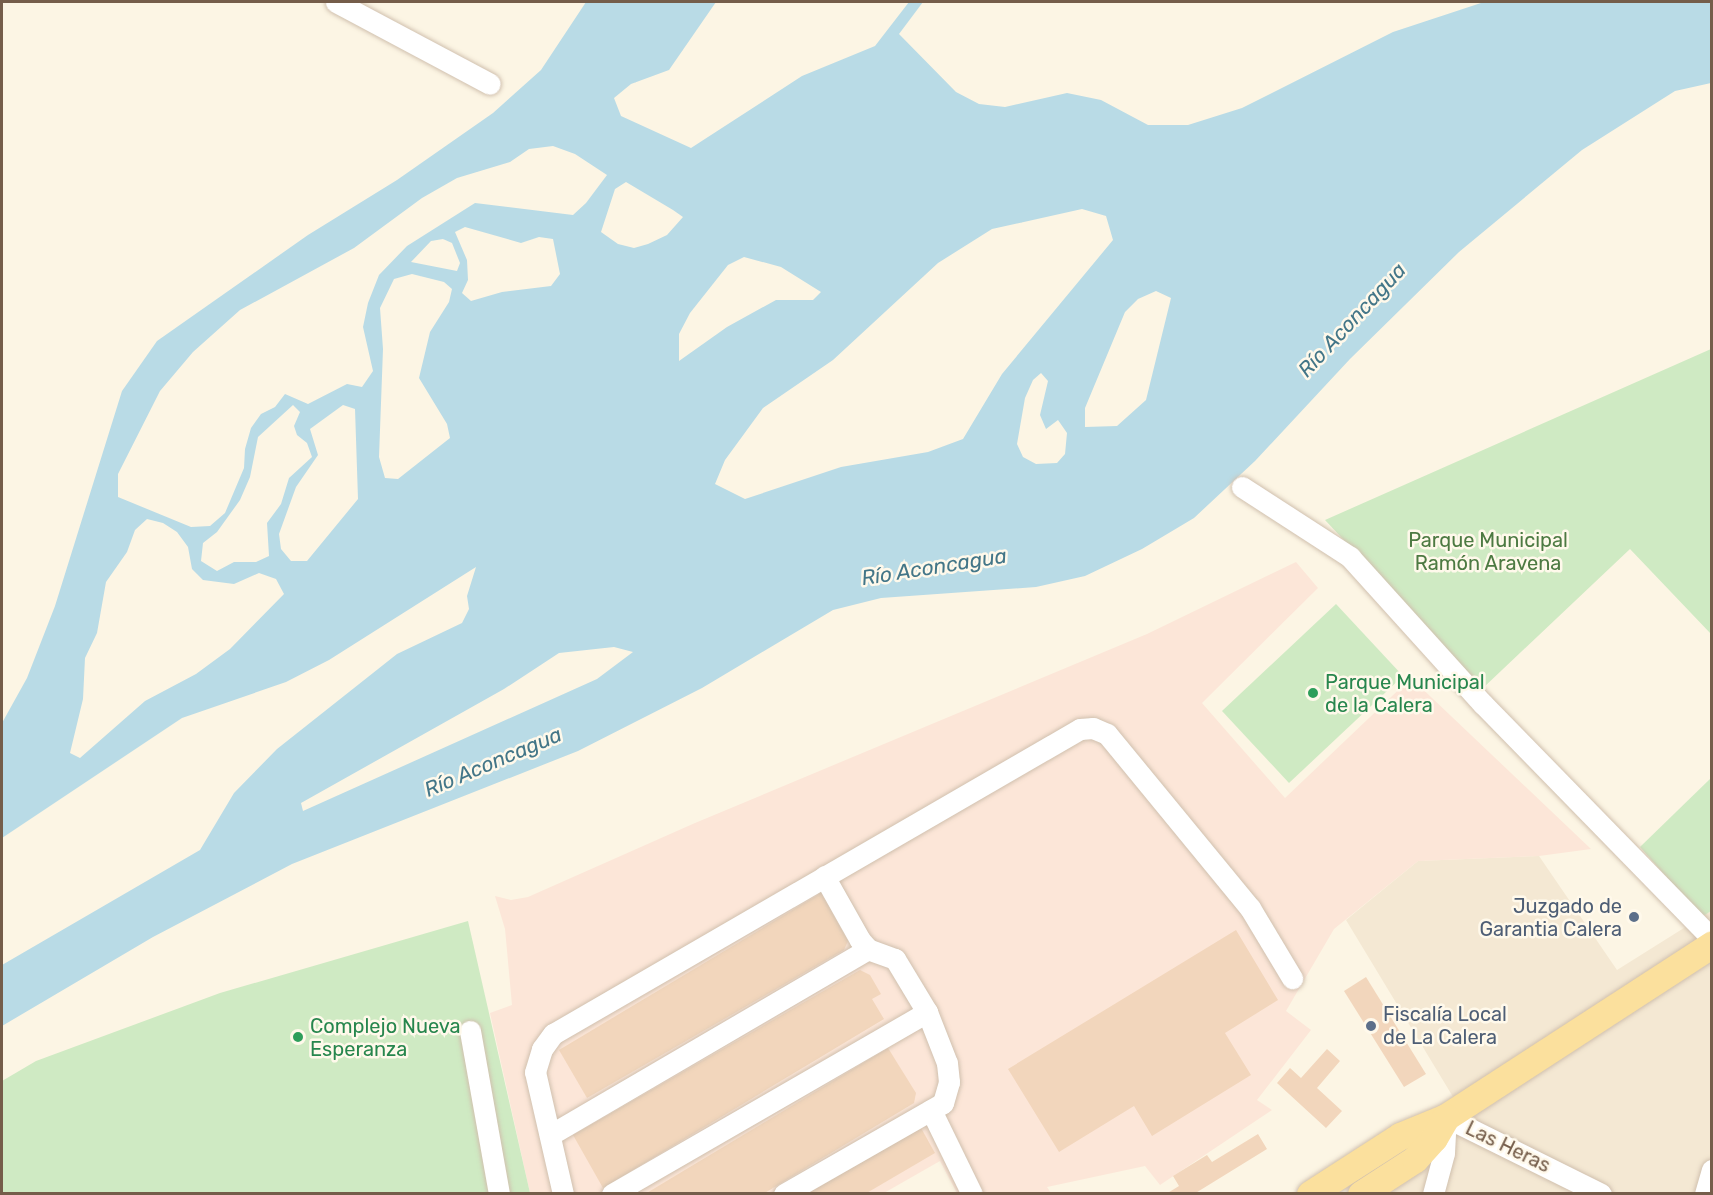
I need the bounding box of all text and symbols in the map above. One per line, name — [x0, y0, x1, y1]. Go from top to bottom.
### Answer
water label: Río Aconcagua — [1292, 257, 1412, 383]
park label: Parque Municipal Ramón Aravena — [1408, 529, 1568, 576]
water label: Río Aconcagua — [859, 543, 1009, 591]
place label: Parque Municipal de la Calera — [1325, 670, 1485, 717]
marker: Parque Municipal de la Calera — [1306, 686, 1320, 700]
water label: Río Aconcagua — [420, 722, 566, 802]
place label: Juzgado de Garantia Calera — [1479, 894, 1622, 941]
marker: Juzgado de Garantia Calera — [1627, 910, 1641, 924]
place label: Fiscalía Local de La Calera — [1383, 1002, 1507, 1049]
place label: Complejo Nueva Esperanza — [310, 1014, 461, 1061]
marker: Fiscalía Local de La Calera — [1364, 1019, 1378, 1033]
marker: Complejo Nueva Esperanza — [291, 1030, 305, 1044]
street label: Las Heras — [1462, 1116, 1554, 1178]

